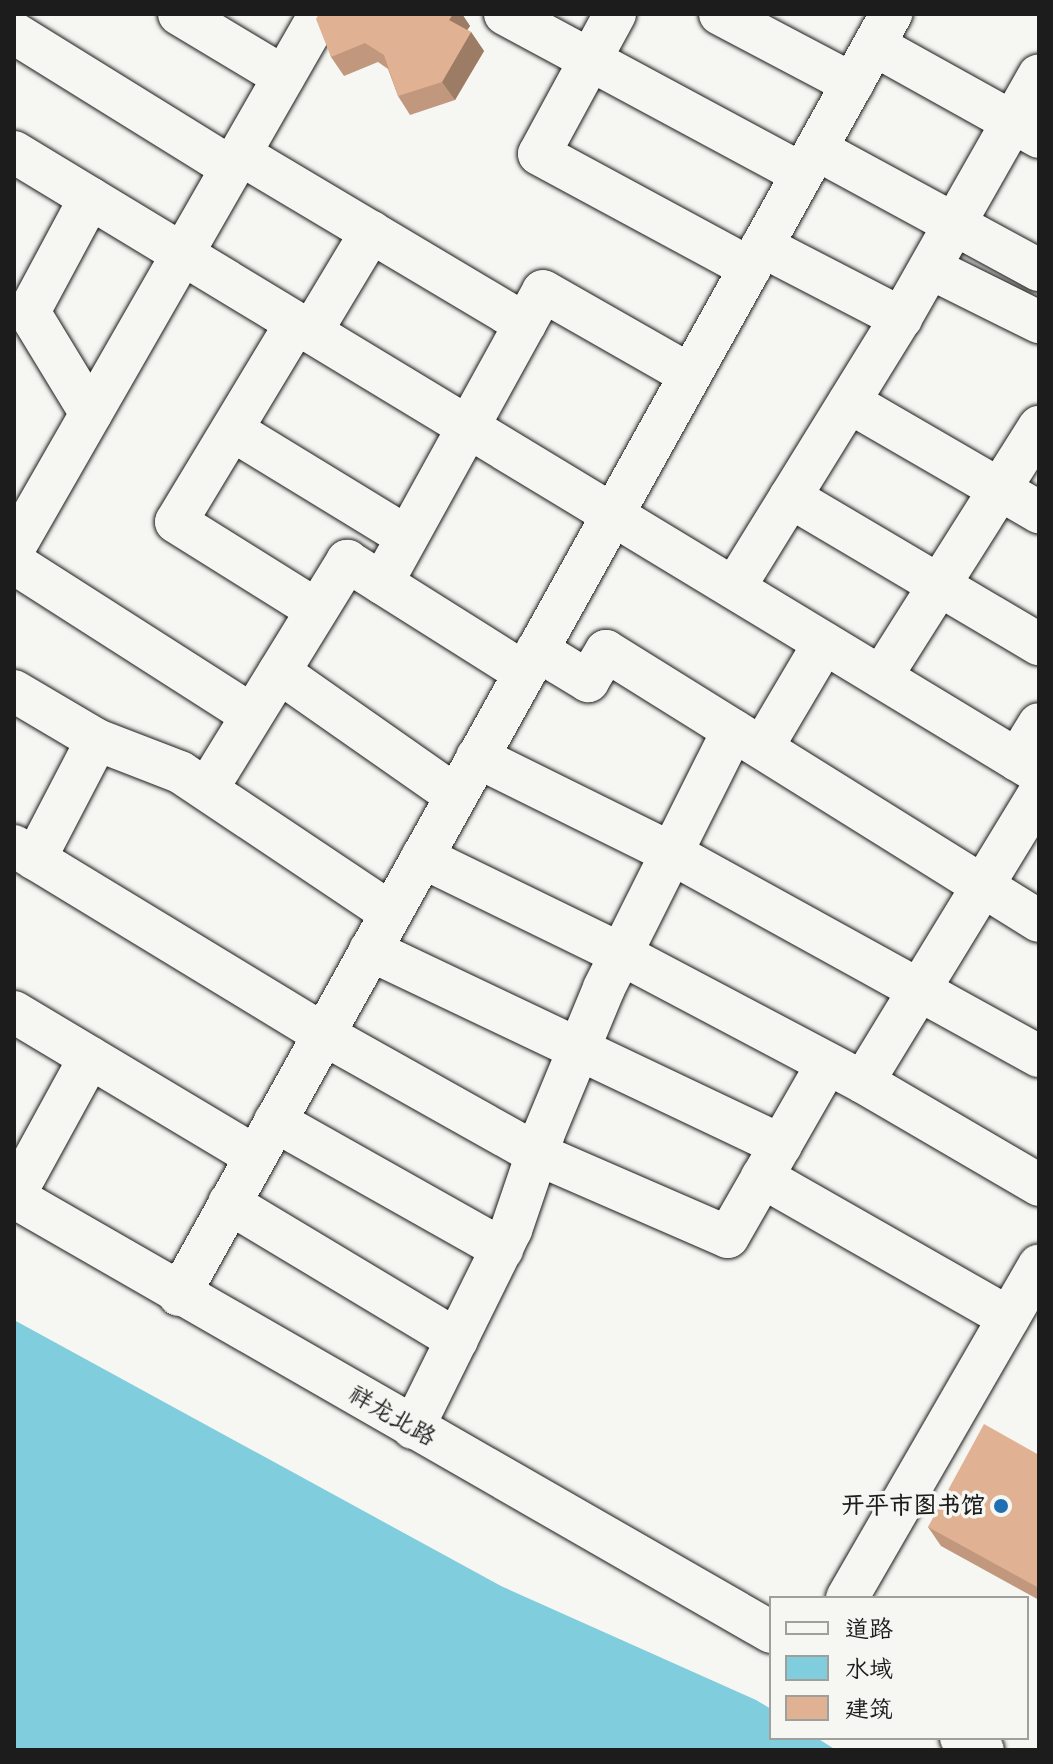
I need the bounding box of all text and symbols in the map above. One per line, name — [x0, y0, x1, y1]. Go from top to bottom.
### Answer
street label: 祥龙北路 — [343, 1380, 441, 1452]
place label: 开平市图书馆 — [841, 1492, 985, 1520]
marker: 开平市图书馆 — [992, 1497, 1010, 1515]
legend — [769, 1596, 1029, 1740]
text: 道路 — [845, 1613, 893, 1645]
text: 水域 — [845, 1653, 893, 1685]
text: 建筑 — [845, 1693, 893, 1725]

